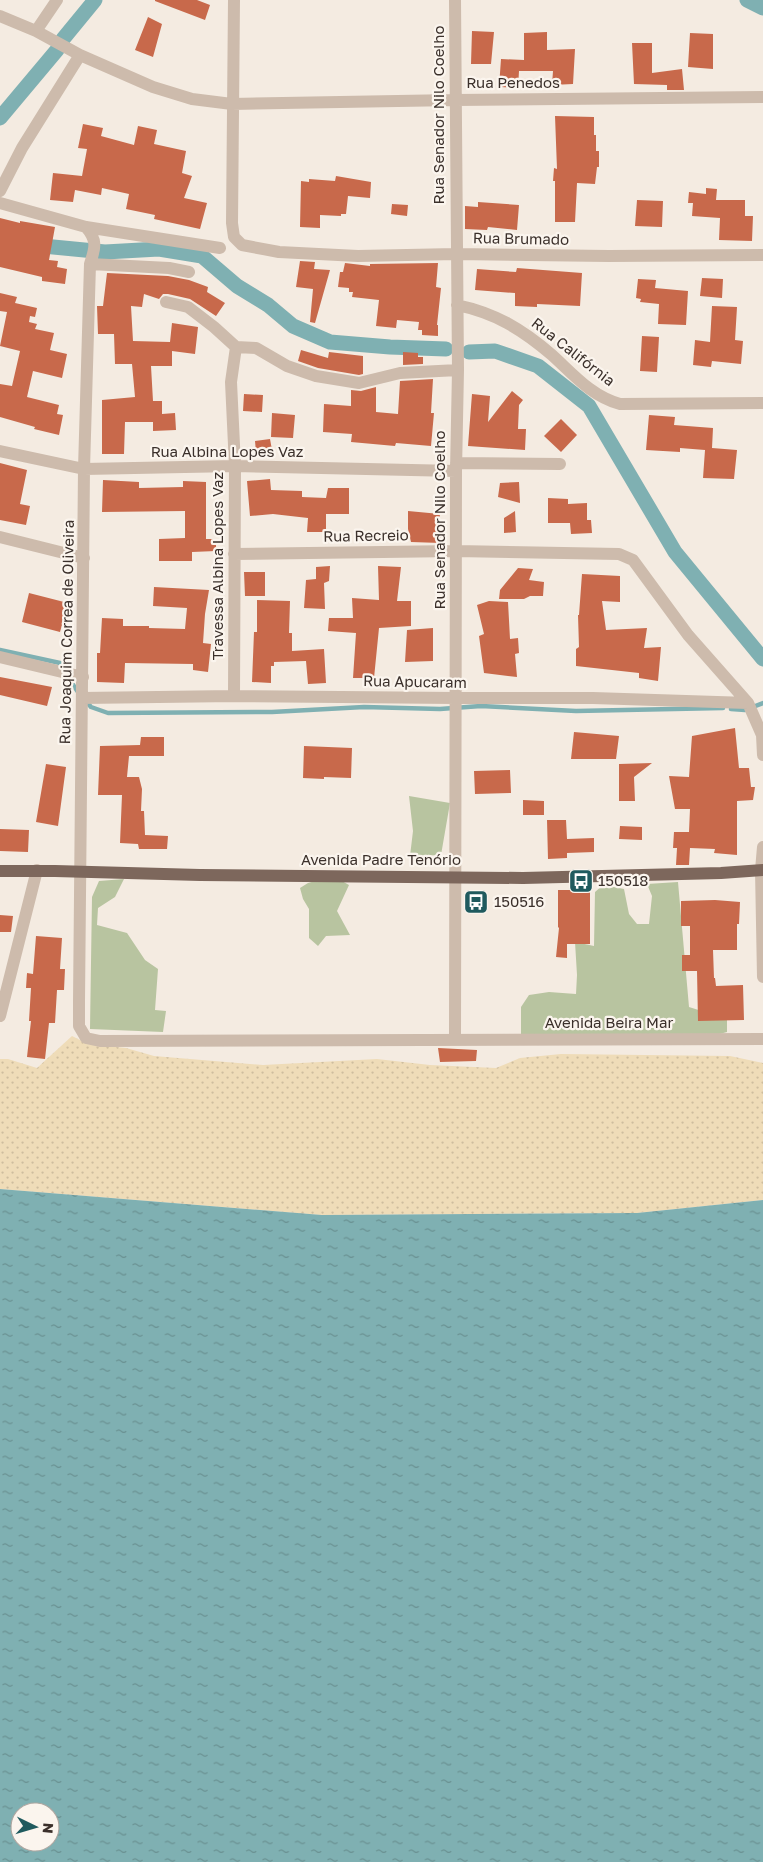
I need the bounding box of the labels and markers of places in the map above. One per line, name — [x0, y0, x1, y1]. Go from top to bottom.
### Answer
bus stop icon: 150518 — [568, 868, 594, 894]
place label: 150518 — [598, 871, 648, 889]
bus stop icon: 150516 — [463, 889, 489, 915]
place label: 150516 — [494, 892, 544, 910]

